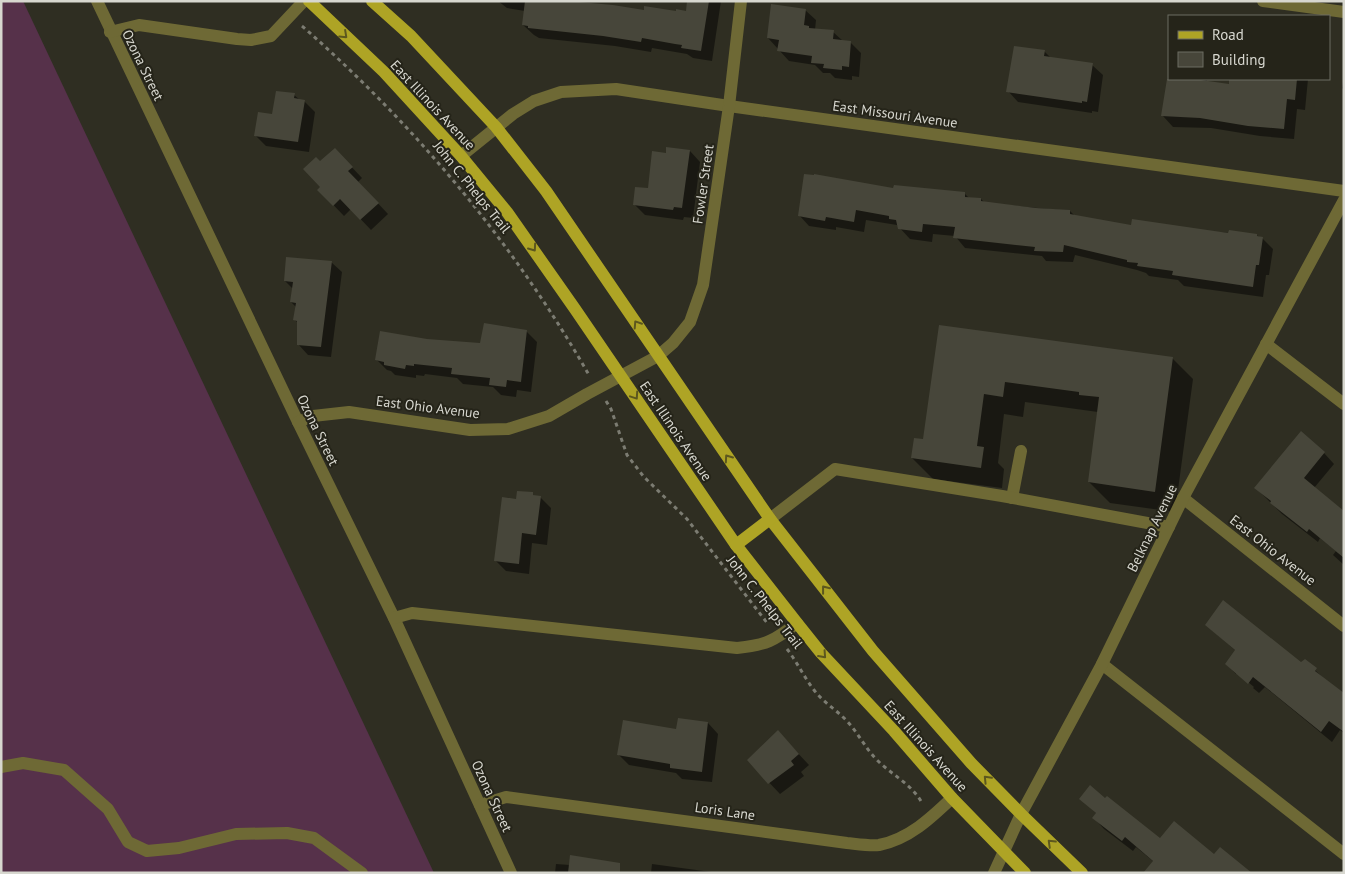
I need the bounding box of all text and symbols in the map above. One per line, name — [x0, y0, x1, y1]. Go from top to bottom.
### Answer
legend — [1168, 15, 1330, 80]
text: Road — [1212, 25, 1244, 44]
street label: Ozona Street — [118, 27, 168, 104]
one-way arrow — [339, 29, 348, 38]
text: Building — [1212, 50, 1266, 69]
street label: East Illinois Avenue — [387, 56, 479, 154]
street label: East Missouri Avenue — [831, 96, 959, 132]
street label: John C. Phelps Trail — [429, 136, 515, 237]
street label: Fowler Street — [688, 143, 718, 225]
one-way arrow — [527, 242, 535, 251]
one-way arrow — [633, 320, 643, 329]
street label: East Illinois Avenue — [636, 378, 716, 484]
one-way arrow — [629, 391, 638, 400]
street label: Ozona Street — [293, 392, 343, 469]
street label: East Ohio Avenue — [375, 392, 481, 422]
one-way arrow — [725, 454, 734, 464]
street label: Belknap Avenue — [1123, 481, 1181, 575]
street label: East Ohio Avenue — [1226, 511, 1320, 589]
street label: John C. Phelps Trail — [722, 551, 807, 652]
one-way arrow — [822, 586, 830, 595]
one-way arrow — [817, 649, 826, 658]
street label: East Illinois Avenue — [880, 697, 972, 795]
street label: Ozona Street — [468, 757, 517, 835]
one-way arrow — [983, 776, 992, 785]
street label: Loris Lane — [694, 798, 756, 824]
one-way arrow — [1048, 840, 1057, 849]

